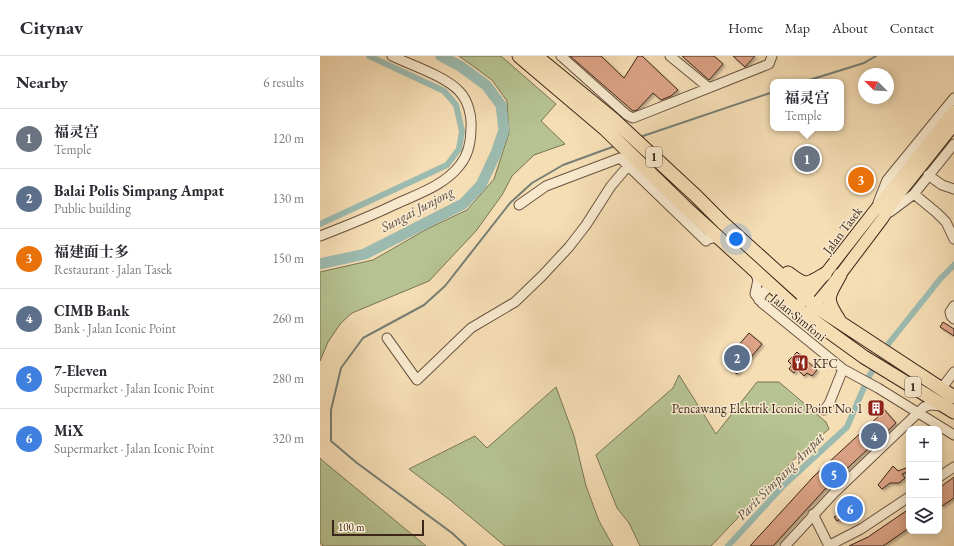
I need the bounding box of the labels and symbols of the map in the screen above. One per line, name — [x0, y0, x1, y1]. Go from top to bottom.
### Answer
north arrow — [858, 68, 894, 104]
pin: 1 — [794, 144, 820, 174]
road number: 1 — [646, 147, 662, 167]
pin: 3 — [848, 165, 874, 195]
water label: Sungai Junjong — [377, 182, 458, 236]
street label: Jalan Tasek — [818, 202, 866, 258]
your location — [726, 229, 746, 249]
street label: Jalan Simfoni — [767, 289, 830, 345]
pin: 2 — [724, 343, 750, 373]
restaurant icon: KFC — [790, 353, 810, 373]
place label: KFC — [813, 355, 838, 372]
road number: 1 — [905, 377, 921, 397]
building icon: Pencawang Elektrik Iconic Point No. 1 — [866, 398, 886, 418]
place label: Pencawang Elektrik Iconic Point No. 1 — [672, 400, 863, 417]
pin: 4 — [861, 421, 887, 451]
water label: Parit Simpang Ampat — [732, 427, 829, 524]
pin: 5 — [821, 460, 847, 490]
pin: 6 — [837, 494, 863, 524]
scale bar — [332, 518, 424, 537]

